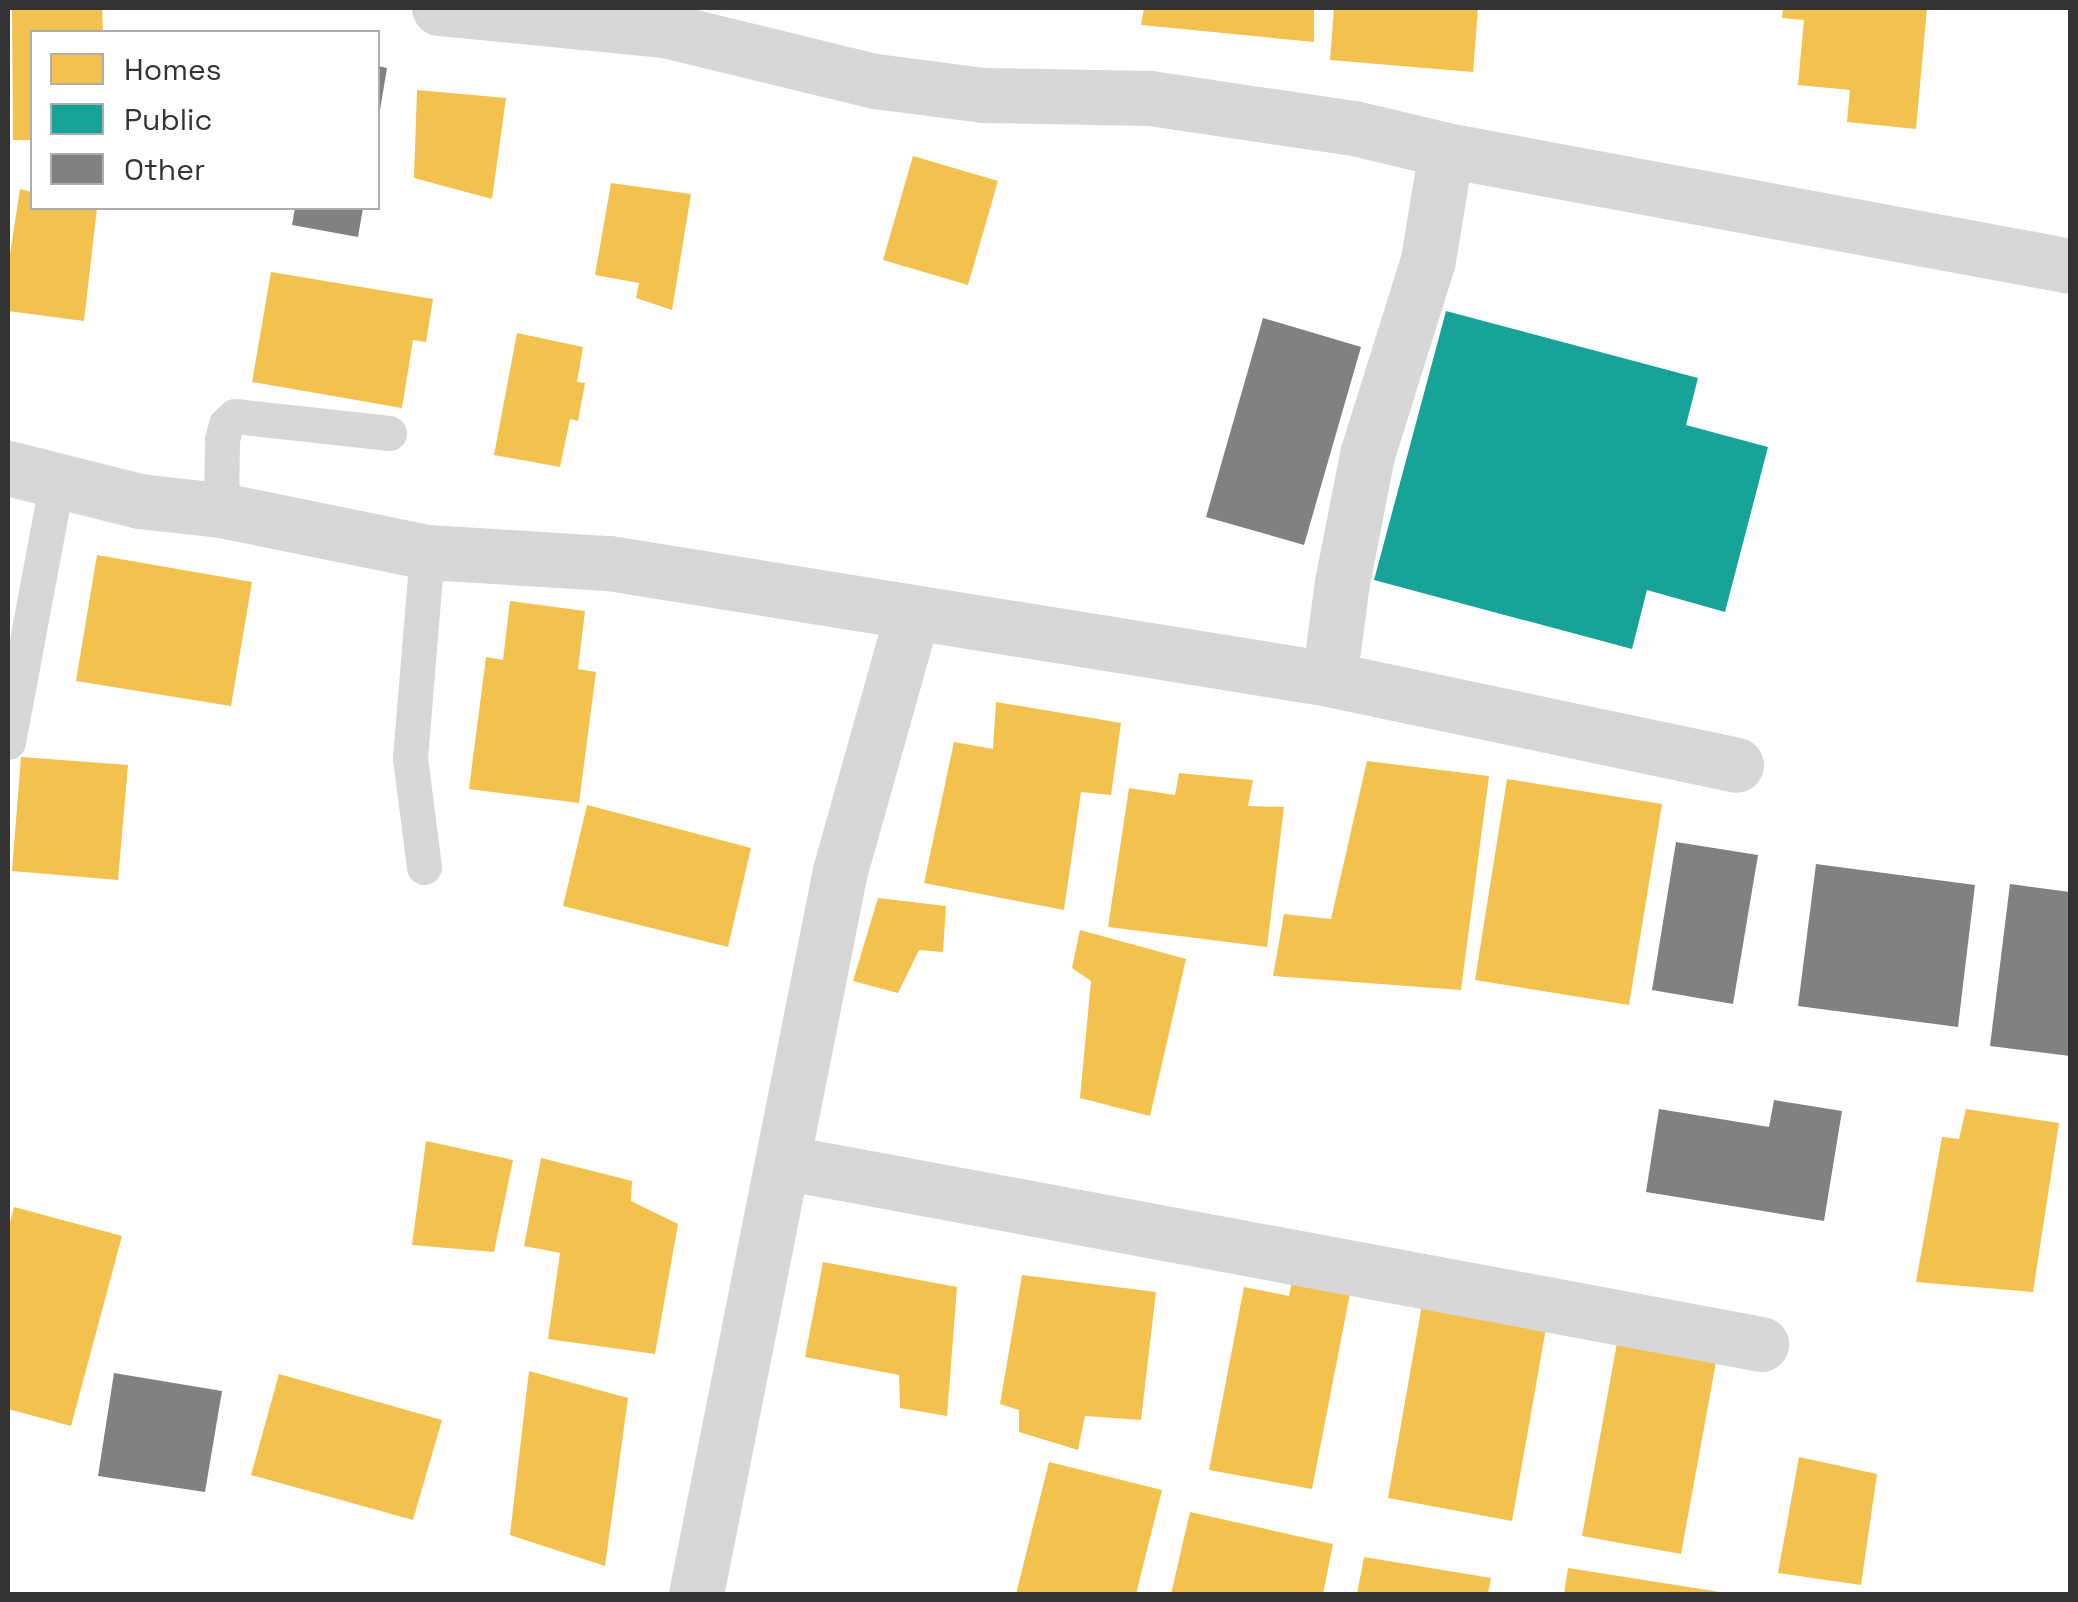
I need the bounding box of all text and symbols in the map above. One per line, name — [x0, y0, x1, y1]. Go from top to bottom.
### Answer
legend — [30, 30, 380, 210]
text: Homes — [124, 50, 222, 89]
text: Public — [124, 100, 212, 139]
text: Other — [124, 150, 205, 189]

